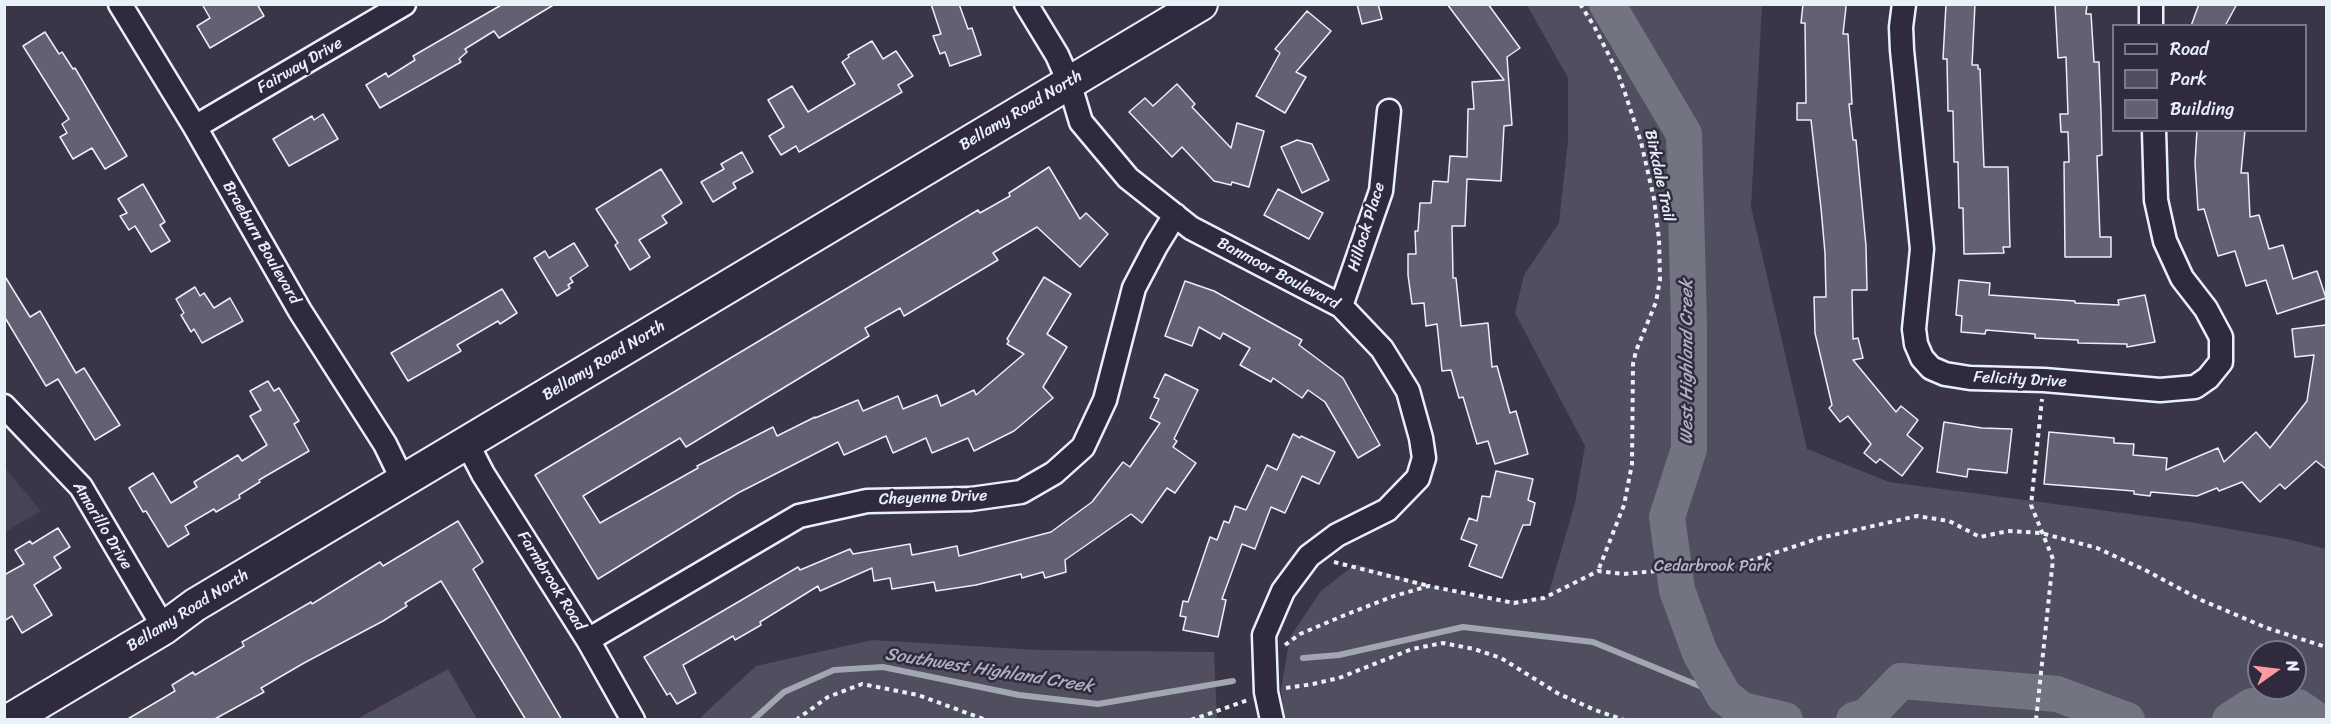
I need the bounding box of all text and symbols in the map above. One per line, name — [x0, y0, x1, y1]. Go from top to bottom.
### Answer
legend — [2112, 24, 2307, 132]
text: Road — [2170, 33, 2209, 65]
street label: Fairway Drive — [254, 34, 346, 98]
text: Park — [2170, 63, 2207, 95]
street label: Bellamy Road North — [956, 67, 1086, 155]
text: Building — [2170, 93, 2234, 125]
street label: Birkdale Trail — [1640, 128, 1678, 224]
street label: Braeburn Boulevard — [218, 178, 304, 308]
street label: Hillock Place — [1344, 180, 1390, 274]
street label: Banmoor Boulevard — [1214, 234, 1342, 314]
water label: West Highland Creek — [1676, 280, 1698, 444]
street label: Bellamy Road North — [539, 317, 669, 405]
street label: Felicity Drive — [1973, 368, 2067, 392]
street label: Amarillo Drive — [68, 479, 136, 573]
street label: Cheyenne Drive — [878, 487, 988, 509]
street label: Farmbrook Road — [513, 528, 589, 634]
park label: Cedarbrook Park — [1654, 557, 1772, 577]
street label: Bellamy Road North — [124, 566, 252, 656]
north arrow — [2247, 640, 2307, 700]
water label: Southwest Highland Creek — [883, 644, 1095, 698]
text: N — [2278, 657, 2308, 675]

